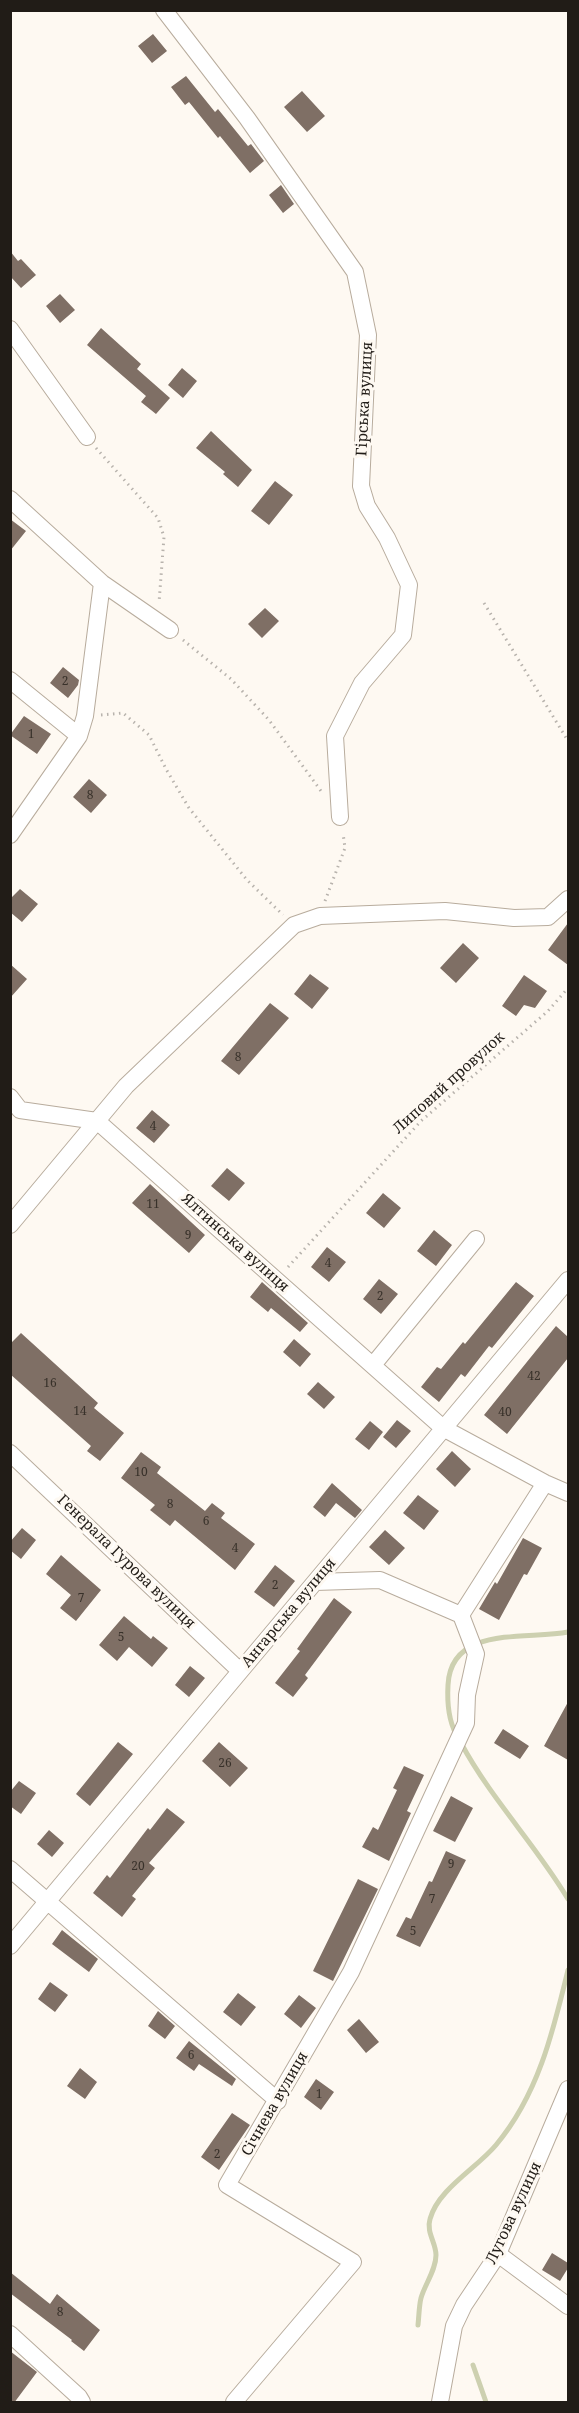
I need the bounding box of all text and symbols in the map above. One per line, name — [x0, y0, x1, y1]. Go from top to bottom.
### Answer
street label: Гірська вулиця — [353, 341, 377, 457]
house number: 2 — [62, 675, 68, 689]
house number: 1 — [28, 728, 34, 742]
house number: 8 — [87, 789, 93, 803]
street label: Липовий провулок — [390, 1028, 508, 1138]
house number: 8 — [235, 1051, 241, 1065]
house number: 4 — [150, 1120, 156, 1134]
street label: Ялтинська вулиця — [177, 1190, 293, 1296]
house number: 11 — [146, 1198, 160, 1212]
house number: 9 — [185, 1229, 191, 1243]
house number: 4 — [325, 1257, 331, 1271]
house number: 2 — [377, 1290, 383, 1304]
house number: 42 — [527, 1370, 541, 1384]
house number: 16 — [43, 1377, 57, 1391]
house number: 14 — [73, 1405, 87, 1419]
house number: 40 — [498, 1406, 512, 1420]
house number: 10 — [134, 1466, 148, 1480]
street label: Генерала Гурова вулиця — [53, 1491, 199, 1633]
house number: 8 — [167, 1498, 173, 1512]
house number: 6 — [203, 1515, 209, 1529]
house number: 4 — [232, 1542, 238, 1556]
street label: Ангарська вулиця — [238, 1555, 340, 1671]
house number: 2 — [272, 1579, 278, 1593]
house number: 7 — [78, 1592, 84, 1606]
house number: 5 — [118, 1631, 124, 1645]
house number: 26 — [218, 1757, 232, 1771]
house number: 9 — [448, 1858, 454, 1872]
house number: 20 — [131, 1860, 145, 1874]
house number: 7 — [429, 1893, 435, 1907]
house number: 5 — [410, 1925, 416, 1939]
house number: 6 — [188, 2049, 194, 2063]
street label: Січнева вулиця — [238, 2049, 312, 2159]
house number: 1 — [316, 2088, 322, 2102]
house number: 2 — [214, 2148, 220, 2162]
street label: Лугова вулиця — [482, 2159, 546, 2267]
house number: 8 — [57, 2306, 63, 2320]

